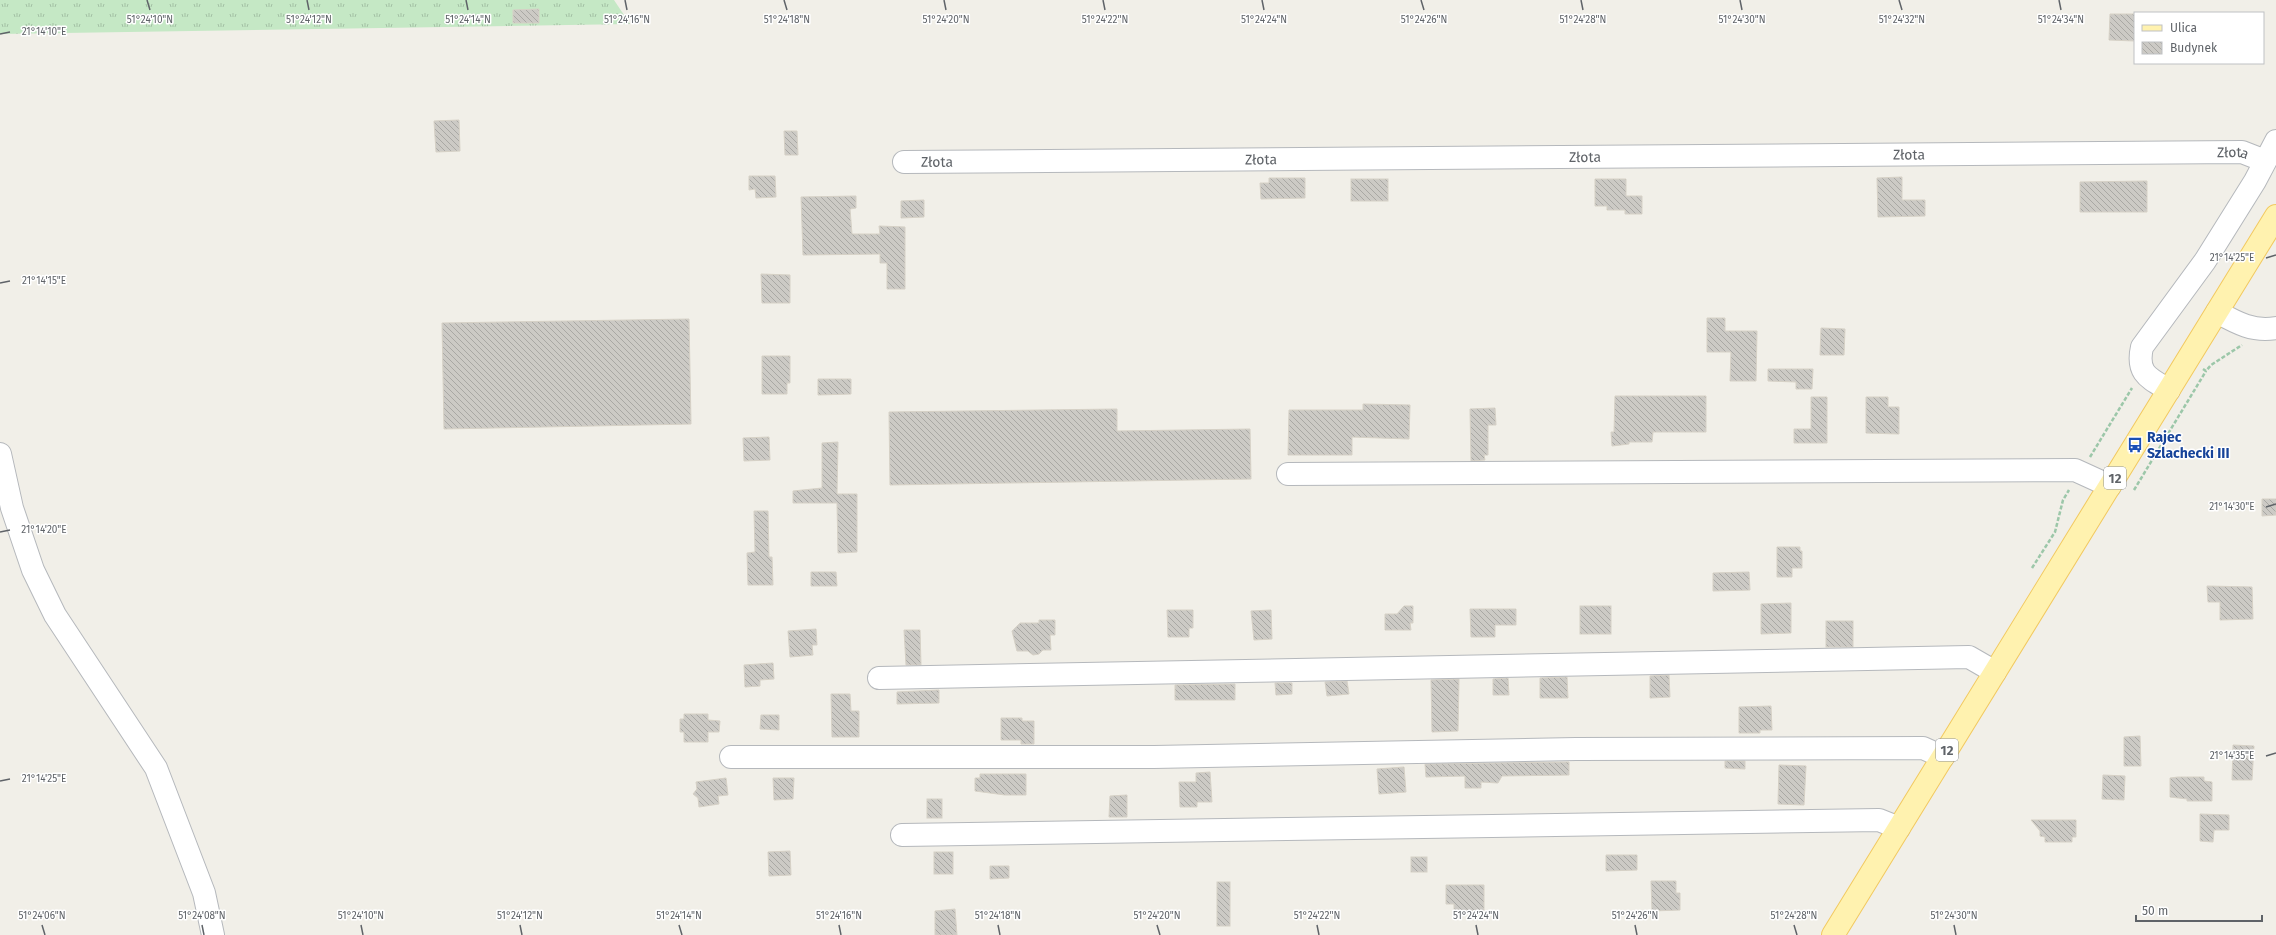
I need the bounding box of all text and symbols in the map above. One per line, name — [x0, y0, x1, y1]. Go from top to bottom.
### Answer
legend — [2134, 12, 2264, 64]
text: 51°24'10"N — [127, 14, 173, 26]
text: 51°24'12"N — [286, 14, 332, 26]
text: 51°24'14"N — [445, 14, 491, 26]
text: 51°24'16"N — [604, 14, 650, 26]
text: 51°24'18"N — [764, 14, 810, 26]
text: 51°24'20"N — [923, 14, 970, 26]
text: 51°24'22"N — [1082, 14, 1128, 26]
text: 51°24'24"N — [1241, 14, 1287, 26]
text: 51°24'26"N — [1401, 14, 1447, 26]
text: 51°24'28"N — [1560, 14, 1606, 26]
text: 51°24'30"N — [1718, 14, 1766, 26]
text: 51°24'32"N — [1879, 14, 1925, 26]
text: 51°24'34"N — [2038, 14, 2084, 26]
text: Ulica — [2170, 21, 2197, 35]
text: 21°14'10"E — [22, 26, 66, 38]
text: Budynek — [2170, 41, 2218, 55]
street label: Złota — [2217, 143, 2252, 162]
street label: Złota — [1893, 146, 1925, 163]
street label: Złota — [1569, 148, 1601, 166]
street label: Złota — [1245, 151, 1277, 168]
street label: Złota — [921, 153, 953, 170]
text: 21°14'25"E — [2210, 252, 2254, 264]
text: 21°14'15"E — [22, 275, 66, 287]
place label: Rajec Szlachecki III — [2147, 429, 2230, 462]
bus stop icon: Rajec Szlachecki III — [2126, 436, 2144, 454]
road number: 12 — [2104, 467, 2126, 489]
text: 21°14'30"E — [2209, 501, 2255, 513]
text: 21°14'20"E — [21, 524, 67, 536]
road number: 12 — [1936, 739, 1958, 761]
text: 21°14'35"E — [2210, 750, 2254, 762]
text: 21°14'25"E — [22, 773, 66, 785]
scale bar — [2136, 897, 2262, 923]
text: 50 m — [2142, 904, 2168, 918]
text: 51°24'06"N — [18, 910, 66, 922]
text: 51°24'08"N — [178, 910, 226, 922]
text: 51°24'10"N — [338, 910, 384, 922]
text: 51°24'12"N — [497, 910, 543, 922]
text: 51°24'14"N — [656, 910, 702, 922]
text: 51°24'16"N — [816, 910, 862, 922]
text: 51°24'18"N — [975, 910, 1021, 922]
text: 51°24'20"N — [1134, 910, 1181, 922]
text: 51°24'22"N — [1294, 910, 1340, 922]
text: 51°24'24"N — [1453, 910, 1499, 922]
text: 51°24'26"N — [1612, 910, 1658, 922]
text: 51°24'28"N — [1771, 910, 1817, 922]
text: 51°24'30"N — [1930, 910, 1978, 922]

